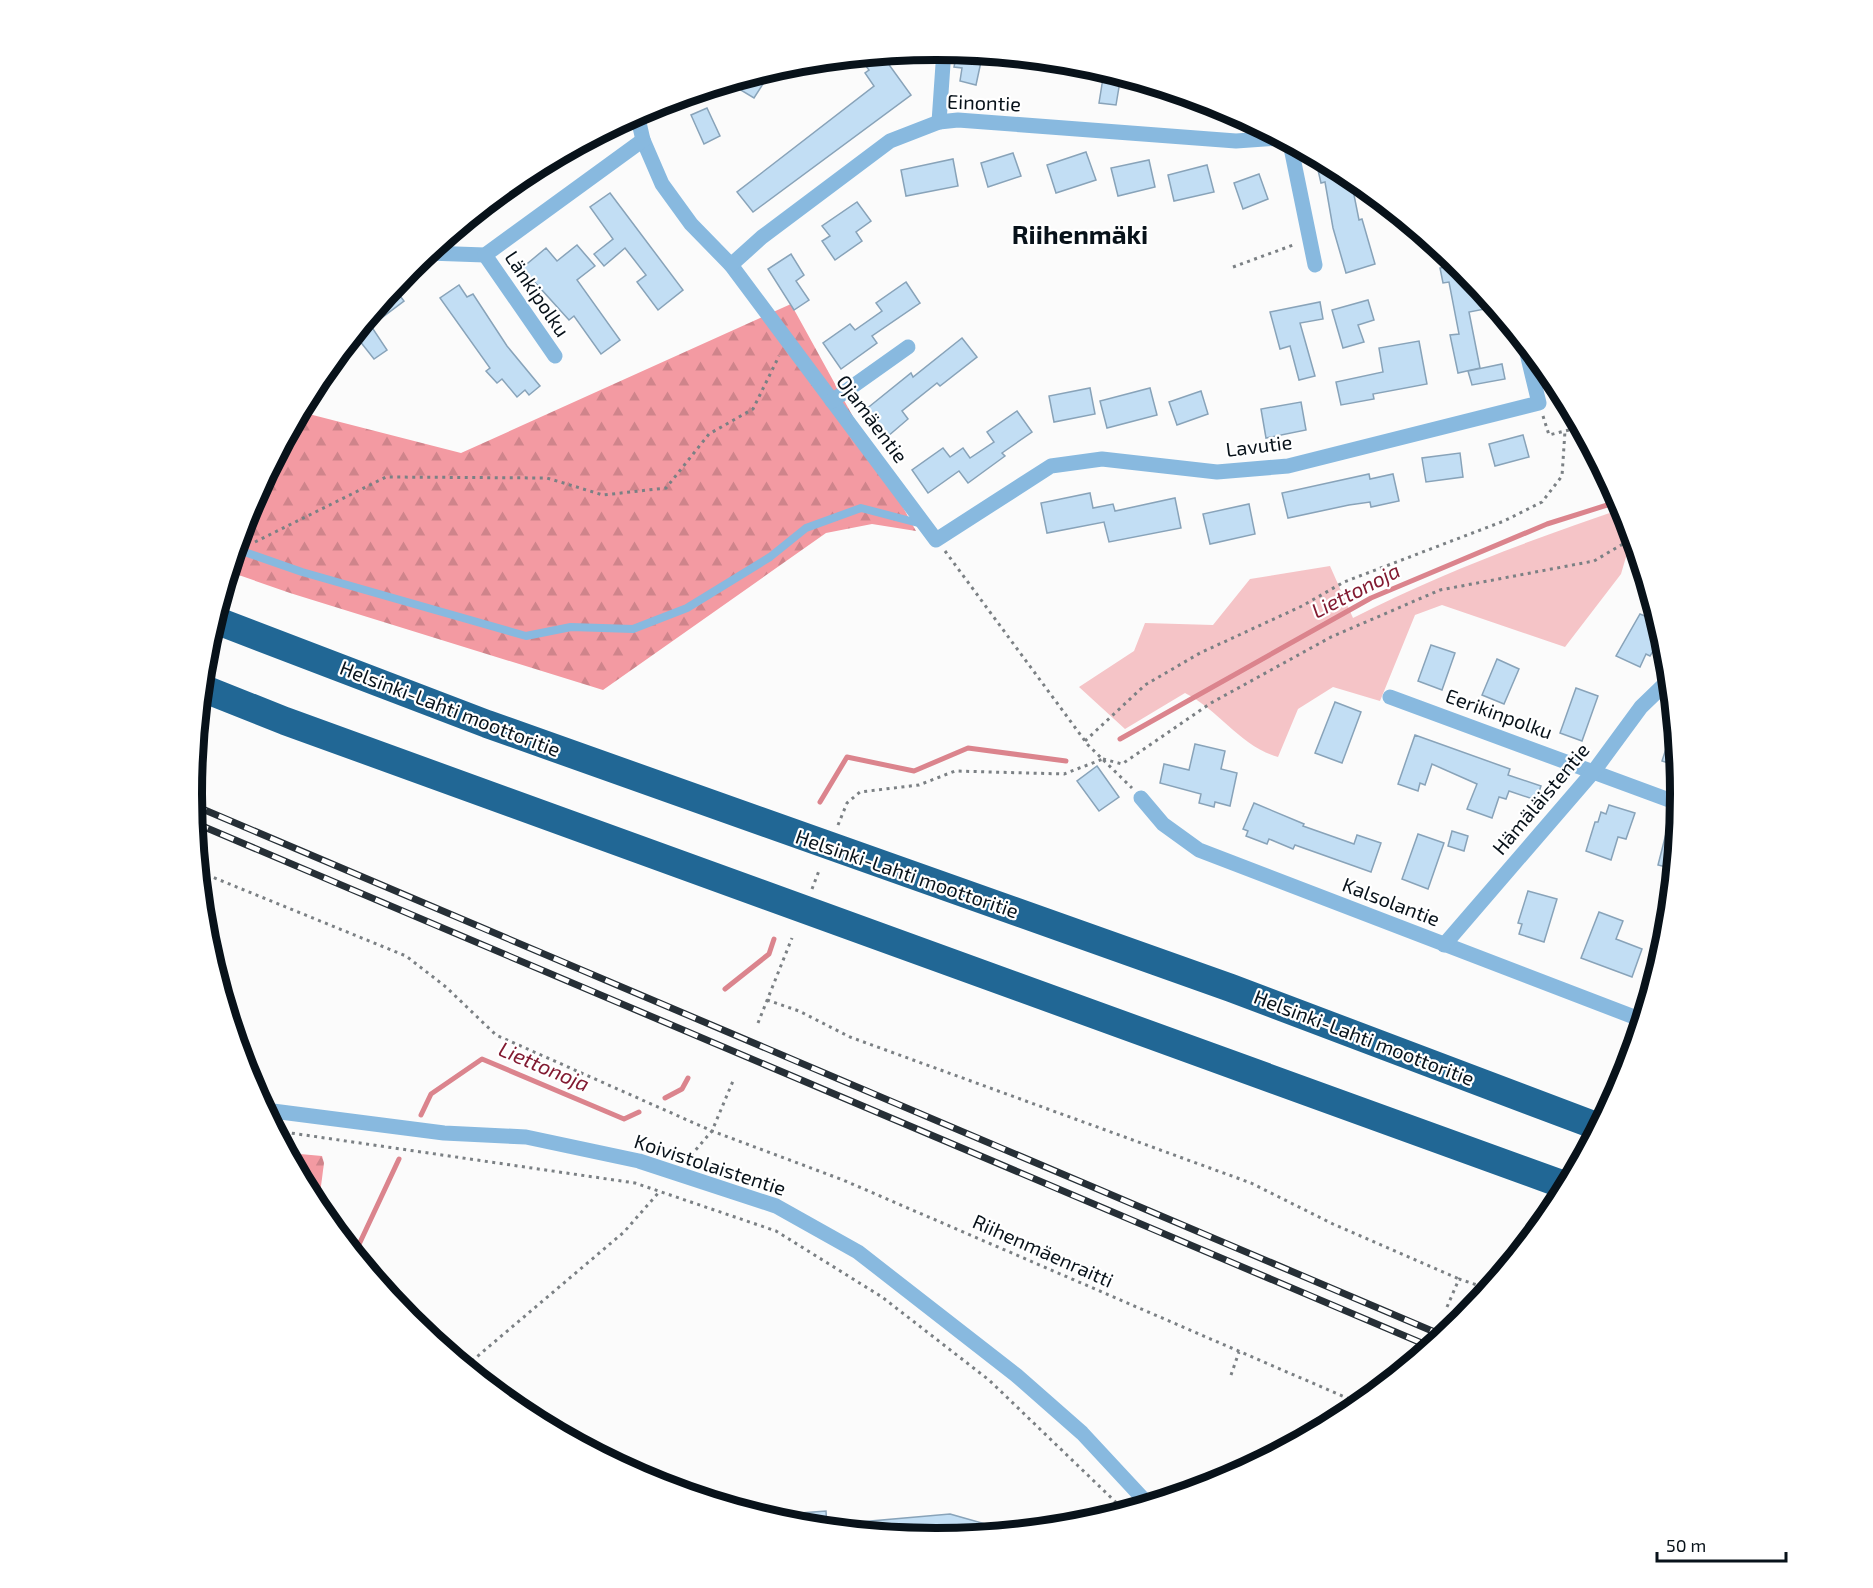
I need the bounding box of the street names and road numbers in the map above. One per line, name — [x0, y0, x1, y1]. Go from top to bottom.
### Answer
street label: Einontie — [947, 89, 1021, 115]
street label: Länkipolku — [500, 246, 575, 341]
street label: Ojamäentie — [832, 370, 914, 467]
street label: Lavutie — [1224, 429, 1293, 461]
street label: Helsinki-Lahti moottoritie — [337, 655, 564, 761]
street label: Eerikinpolku — [1443, 683, 1556, 744]
street label: Hämäläistentie — [1487, 738, 1594, 859]
street label: Helsinki-Lahti moottoritie — [793, 824, 1022, 922]
street label: Kalsolantie — [1339, 872, 1443, 931]
street label: Helsinki-Lahti moottoritie — [1251, 984, 1478, 1090]
street label: Koivistolaistentie — [632, 1128, 789, 1200]
street label: Riihenmäenraitti — [969, 1208, 1117, 1292]

